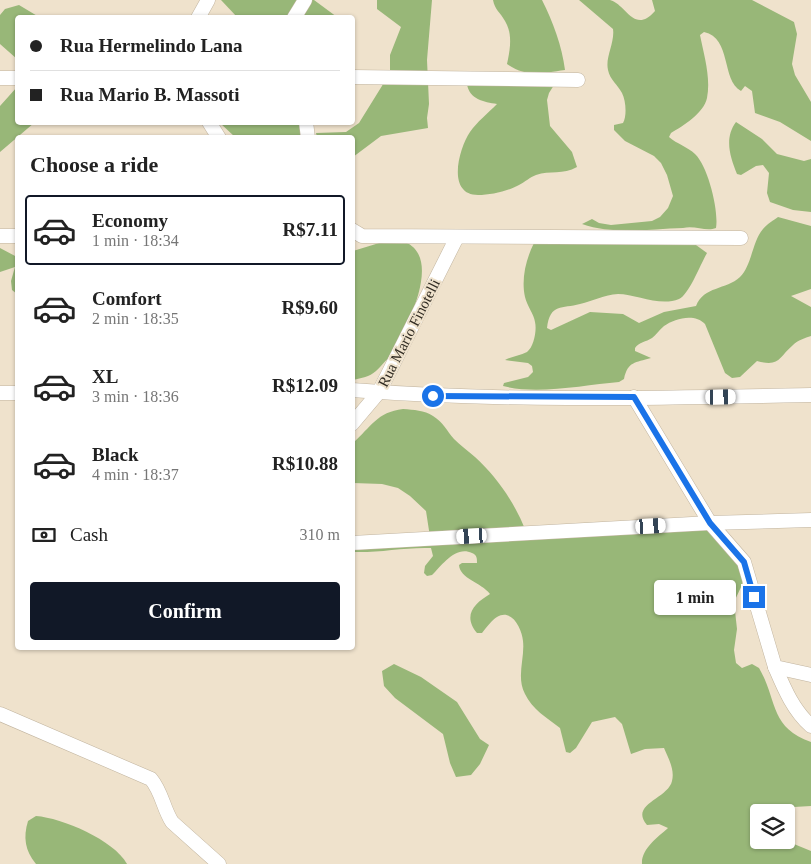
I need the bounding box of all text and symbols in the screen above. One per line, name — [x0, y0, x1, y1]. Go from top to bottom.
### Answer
text: Rua Hermelindo Lana — [60, 35, 243, 56]
text: Rua Mario B. Massoti — [60, 84, 239, 105]
text: Choose a ride — [30, 152, 158, 177]
icon: car — [32, 208, 77, 253]
text: Economy — [92, 210, 168, 231]
text: R$7.11 — [283, 219, 338, 240]
text: 1 min · 18:34 — [92, 232, 179, 249]
street label: Rua Mario Finotelli — [375, 276, 443, 390]
icon: car — [32, 286, 77, 331]
text: Comfort — [92, 288, 162, 309]
text: R$9.60 — [282, 297, 338, 318]
text: 2 min · 18:35 — [92, 310, 179, 327]
icon: car — [32, 364, 77, 409]
text: XL — [92, 366, 118, 387]
text: R$12.09 — [272, 375, 338, 396]
route start — [422, 385, 444, 407]
text: 3 min · 18:36 — [92, 388, 179, 405]
car — [705, 389, 736, 405]
icon: car — [32, 442, 77, 487]
text: Black — [92, 444, 138, 465]
text: R$10.88 — [272, 453, 338, 474]
text: 4 min · 18:37 — [92, 466, 179, 483]
car — [635, 518, 666, 534]
icon: cash — [30, 521, 58, 549]
text: Cash — [70, 524, 108, 545]
text: 310 m — [300, 526, 340, 543]
car — [456, 528, 487, 544]
callout: 1 min — [654, 580, 736, 614]
button: Confirm — [30, 582, 340, 640]
route end — [743, 586, 765, 608]
text: 1 min — [676, 589, 714, 606]
map controls — [750, 804, 795, 849]
button: layers — [750, 804, 795, 849]

